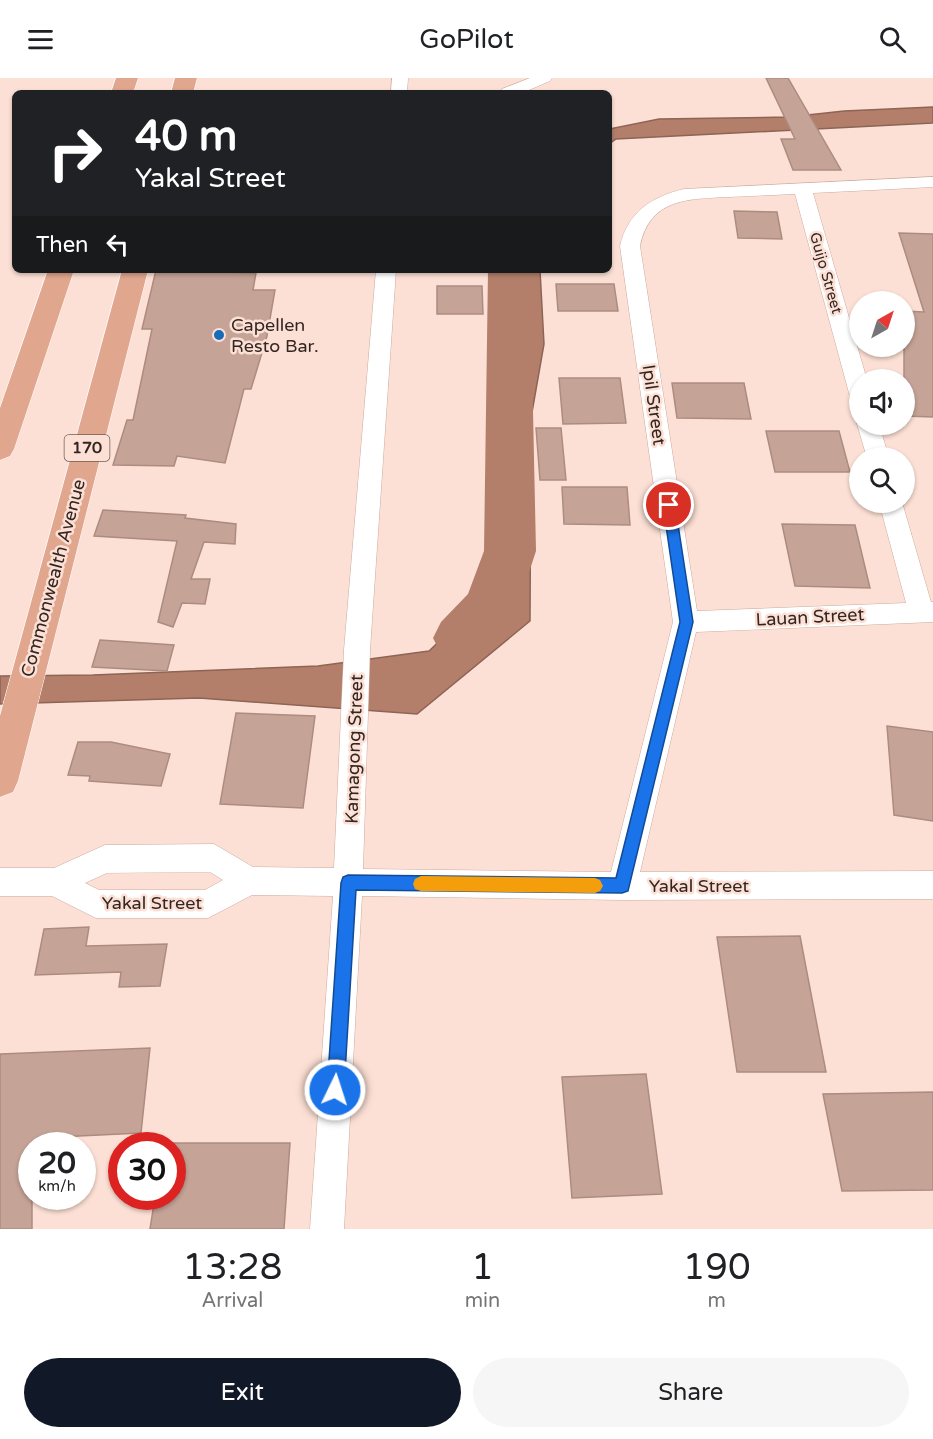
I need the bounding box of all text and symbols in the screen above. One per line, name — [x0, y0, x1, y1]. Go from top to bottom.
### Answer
icon: menu — [24, 23, 57, 56]
text: GoPilot — [419, 23, 514, 56]
icon: search — [876, 23, 909, 56]
text: 40 m — [135, 111, 237, 162]
icon: right — [36, 114, 114, 192]
text: Yakal Street — [135, 162, 286, 195]
icon: left — [101, 228, 134, 261]
street label: Guijo Street — [806, 230, 846, 316]
text: Then — [36, 232, 89, 258]
north arrow — [849, 291, 915, 357]
map controls — [849, 291, 915, 513]
place label: Capellen Resto Bar. — [231, 314, 319, 357]
marker: Capellen Resto Bar. — [212, 328, 226, 342]
street label: Ipil Street — [637, 363, 671, 447]
button: sound — [849, 369, 915, 435]
road number: 170 — [64, 435, 110, 461]
button: search — [849, 447, 915, 513]
street label: Commonwealth Avenue — [16, 477, 90, 679]
pin — [643, 479, 694, 530]
icon: arrive — [652, 488, 685, 521]
street label: Lauan Street — [755, 603, 865, 631]
street label: Kamagong Street — [340, 674, 368, 824]
street label: Yakal Street — [649, 875, 749, 897]
street label: Yakal Street — [102, 892, 202, 914]
position arrow — [303, 1058, 367, 1122]
speed limit sign: 30 — [108, 1132, 186, 1210]
text: 20 — [38, 1145, 76, 1182]
text: km/h — [38, 1177, 76, 1195]
text: 13:28 — [182, 1246, 282, 1289]
text: 1 — [471, 1246, 494, 1289]
text: 190 — [683, 1246, 751, 1289]
text: Arrival — [201, 1289, 263, 1313]
text: min — [465, 1289, 500, 1313]
text: m — [707, 1289, 726, 1313]
button: Exit — [24, 1358, 461, 1427]
button: Share — [473, 1358, 909, 1427]

